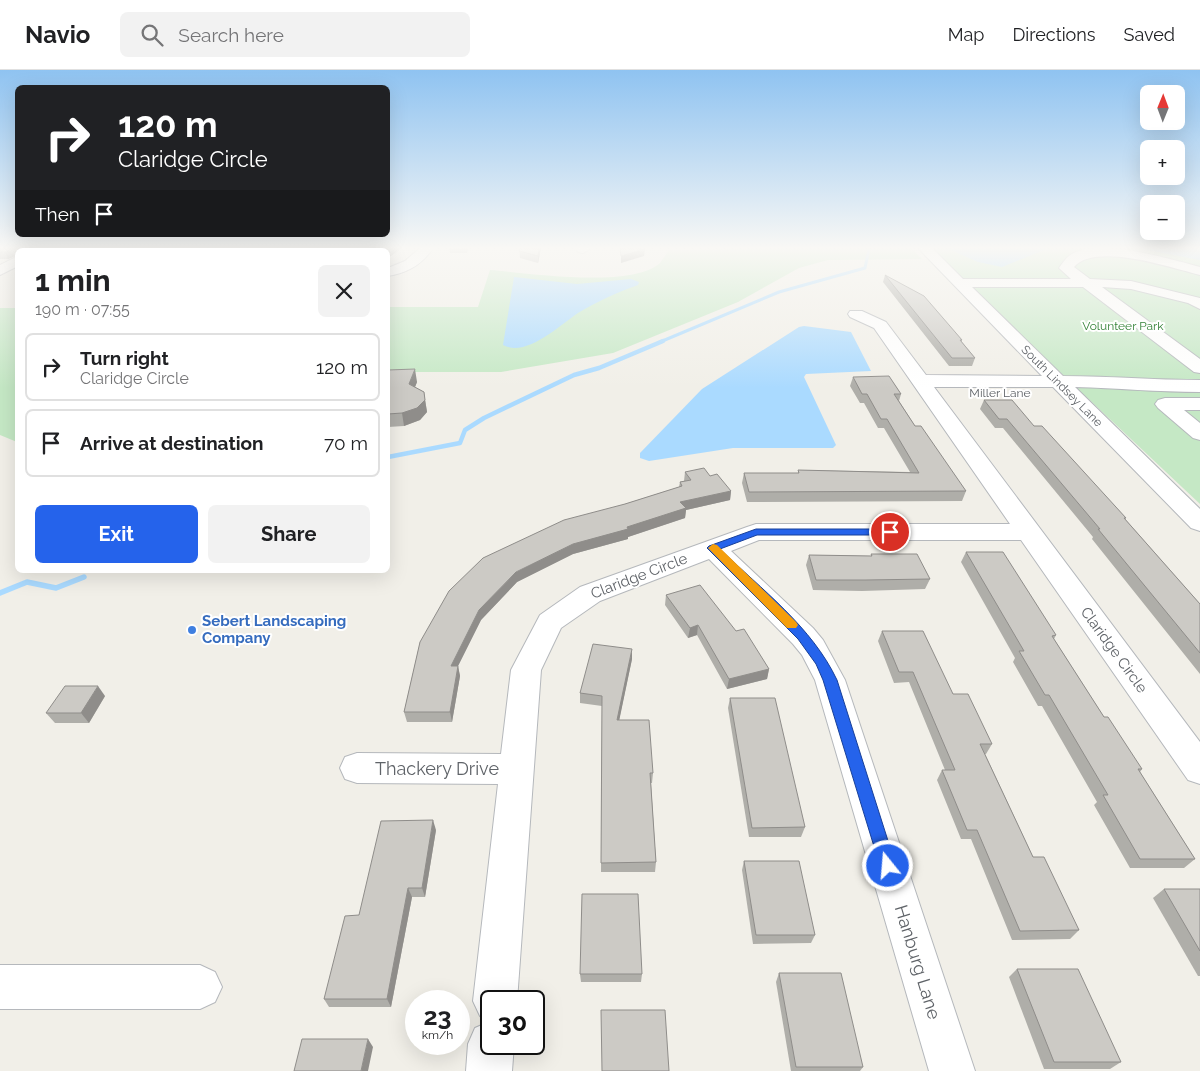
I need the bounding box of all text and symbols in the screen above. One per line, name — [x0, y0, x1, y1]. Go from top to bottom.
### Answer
search box — [120, 12, 470, 57]
text: Navio — [25, 20, 90, 49]
icon: search — [138, 21, 166, 49]
text: Search here — [178, 24, 284, 46]
text: Map — [948, 24, 984, 45]
text: Directions — [1012, 24, 1096, 45]
text: Saved — [1124, 24, 1175, 45]
north arrow — [1140, 85, 1185, 130]
map controls — [1140, 85, 1185, 240]
text: 120 m — [118, 104, 218, 145]
icon: right — [35, 105, 100, 170]
button: + — [1140, 140, 1185, 185]
text: Claridge Circle — [118, 146, 268, 172]
button: − — [1140, 195, 1185, 240]
icon: arrive — [90, 200, 118, 228]
text: Then — [35, 203, 80, 225]
text: 1 min — [35, 263, 111, 298]
button: close — [318, 265, 370, 317]
text: 190 m · 07:55 — [35, 300, 130, 319]
park label: Volunteer Park — [1082, 319, 1164, 333]
street label: South Lindsey Lane — [1018, 342, 1106, 430]
text: Turn right — [80, 347, 169, 369]
icon: right — [37, 353, 65, 381]
text: 120 m — [316, 356, 368, 378]
text: Claridge Circle — [80, 369, 189, 388]
street label: Miller Lane — [969, 386, 1031, 400]
icon: arrive — [37, 429, 65, 457]
text: Arrive at destination — [80, 432, 264, 454]
text: 70 m — [324, 432, 368, 454]
button: Exit — [35, 505, 198, 563]
button: Share — [208, 505, 370, 563]
pin — [869, 511, 911, 553]
icon: arrive — [876, 518, 904, 546]
street label: Claridge Circle — [588, 549, 690, 603]
street label: Claridge Circle — [1077, 603, 1151, 697]
place label: Sebert Landscaping Company — [202, 612, 346, 647]
marker: Sebert Landscaping Company — [186, 624, 198, 636]
street label: Thackery Drive — [375, 758, 499, 779]
position arrow — [861, 839, 913, 891]
street label: Hanburg Lane — [891, 902, 945, 1022]
speed limit sign: 30 — [480, 990, 545, 1055]
text: 23 — [423, 1001, 452, 1031]
text: km/h — [422, 1028, 453, 1042]

